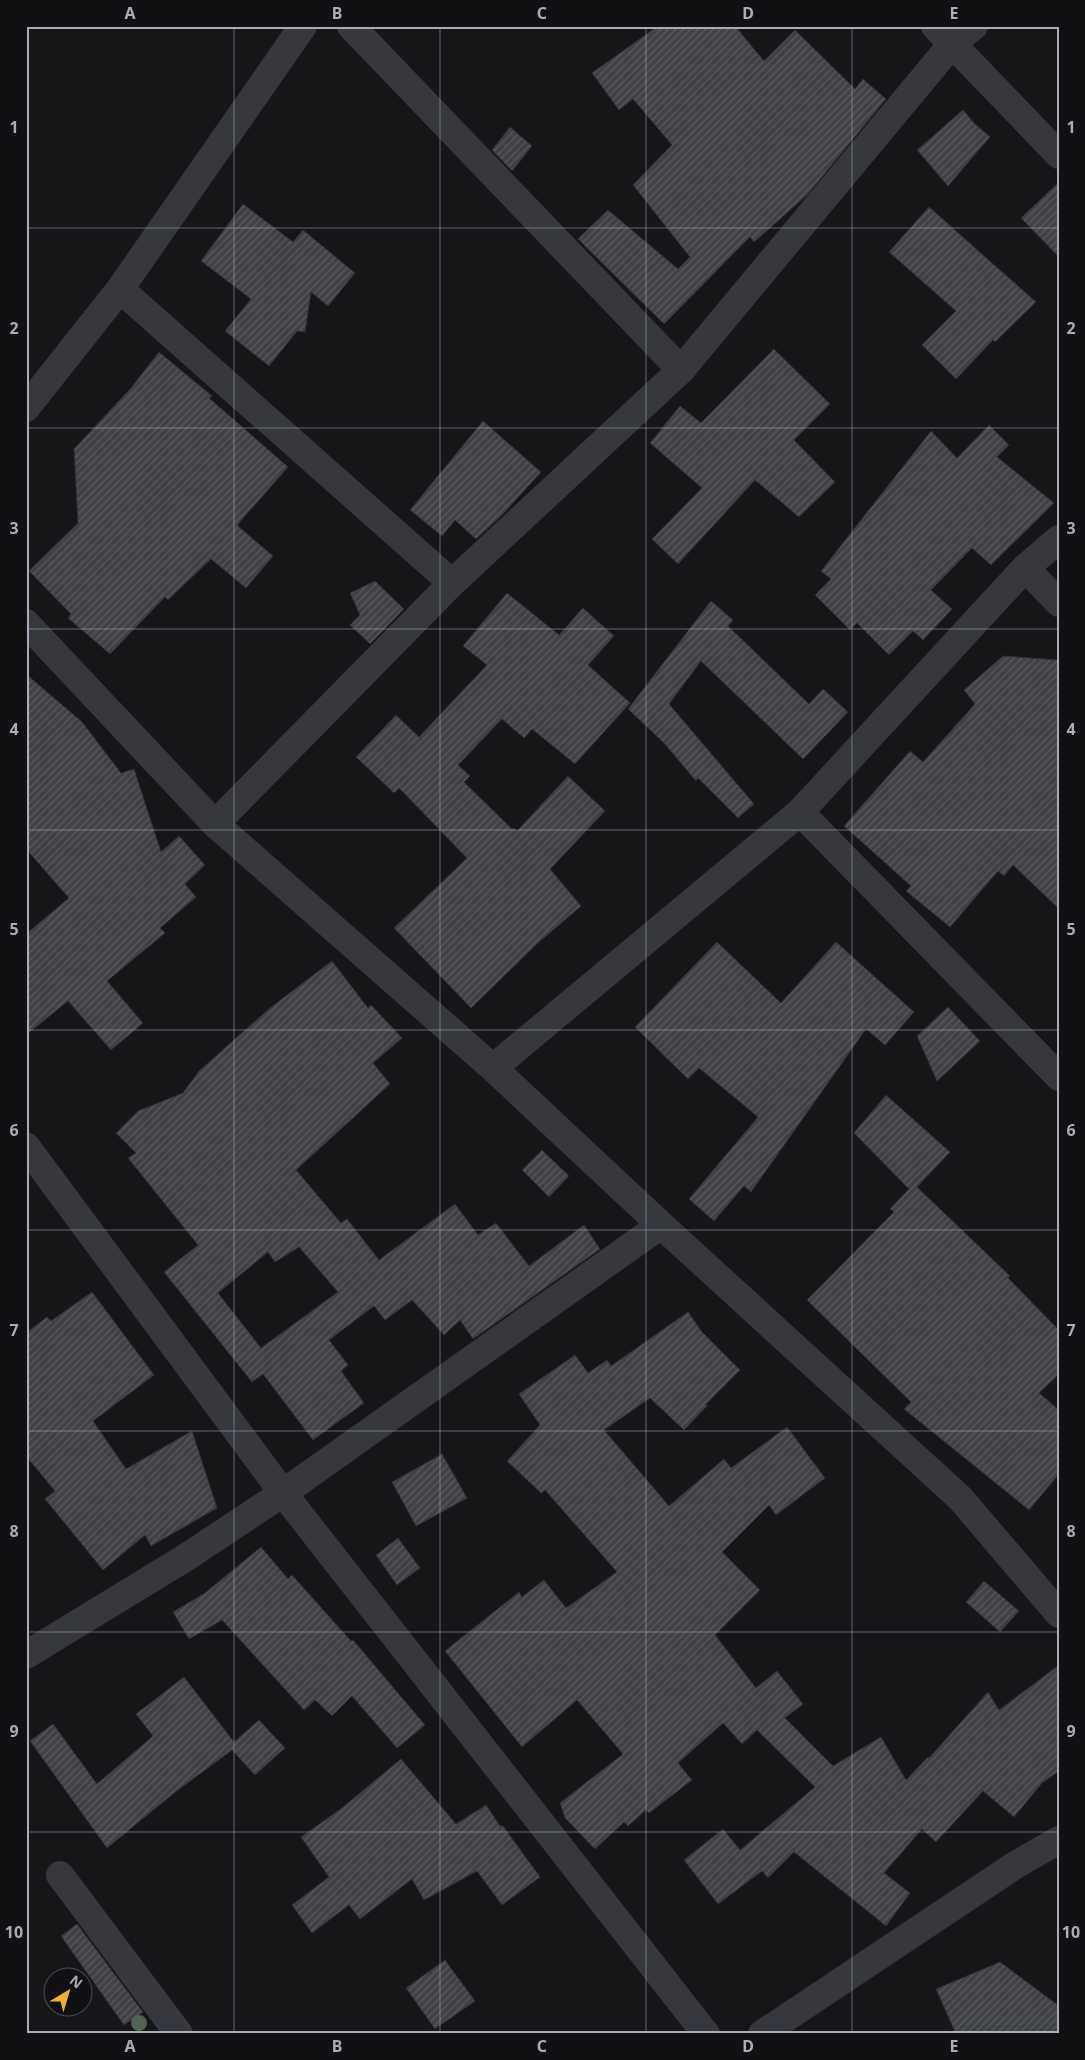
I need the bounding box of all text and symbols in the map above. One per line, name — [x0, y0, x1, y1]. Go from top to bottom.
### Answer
text: A — [124, 2, 136, 24]
text: B — [332, 2, 342, 24]
text: C — [537, 2, 547, 24]
text: D — [742, 2, 754, 24]
text: E — [950, 2, 959, 24]
text: 1 — [9, 116, 19, 138]
text: 1 — [1066, 116, 1076, 138]
text: 2 — [9, 317, 19, 339]
text: 2 — [1066, 317, 1076, 339]
text: 3 — [9, 517, 19, 539]
text: 3 — [1066, 517, 1076, 539]
text: 4 — [9, 718, 19, 740]
text: 4 — [1066, 718, 1076, 740]
text: 5 — [9, 918, 19, 940]
text: 5 — [1066, 918, 1076, 940]
text: 6 — [9, 1119, 19, 1141]
text: 6 — [1066, 1119, 1076, 1141]
text: 7 — [9, 1319, 19, 1341]
text: 7 — [1066, 1319, 1076, 1341]
text: 8 — [9, 1520, 19, 1542]
text: 8 — [1066, 1520, 1076, 1542]
text: 9 — [9, 1720, 19, 1742]
text: 9 — [1066, 1720, 1076, 1742]
text: 10 — [5, 1921, 23, 1943]
text: 10 — [1062, 1921, 1080, 1943]
north arrow — [42, 1968, 92, 2018]
text: N — [66, 1970, 87, 1992]
text: A — [124, 2035, 136, 2057]
text: B — [332, 2035, 342, 2057]
text: C — [537, 2035, 547, 2057]
text: D — [742, 2035, 754, 2057]
text: E — [950, 2035, 959, 2057]

